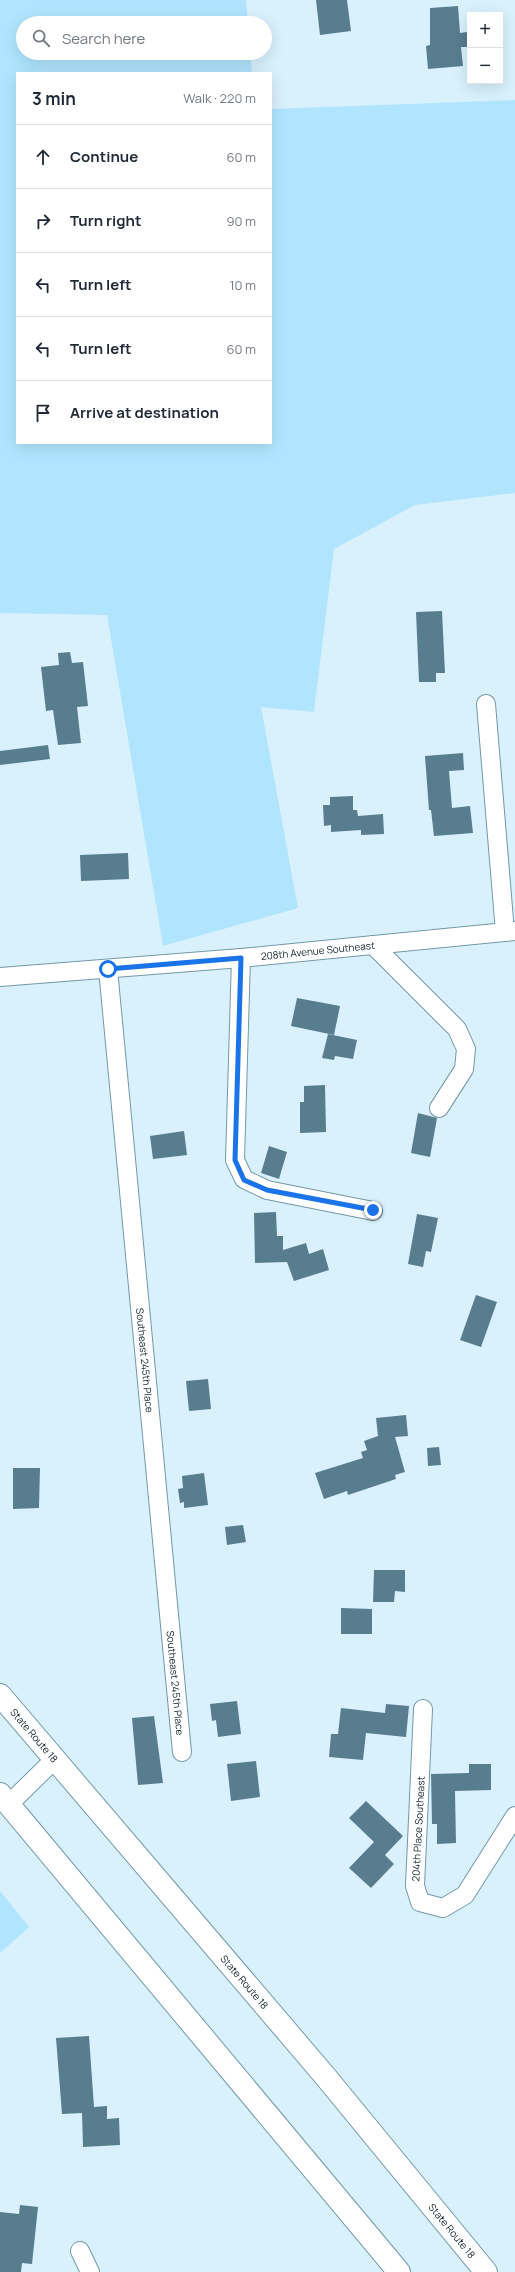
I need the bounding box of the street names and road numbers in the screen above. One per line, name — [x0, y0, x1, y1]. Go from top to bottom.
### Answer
street label: 208th Avenue Southeast — [260, 938, 376, 963]
street label: Southeast 245th Place — [133, 1307, 157, 1413]
street label: Southeast 245th Place — [164, 1630, 187, 1736]
street label: State Route 18 — [7, 1705, 62, 1766]
street label: 204th Place Southeast — [408, 1776, 428, 1882]
street label: State Route 18 — [218, 1952, 272, 2012]
street label: State Route 18 — [425, 2200, 479, 2261]

